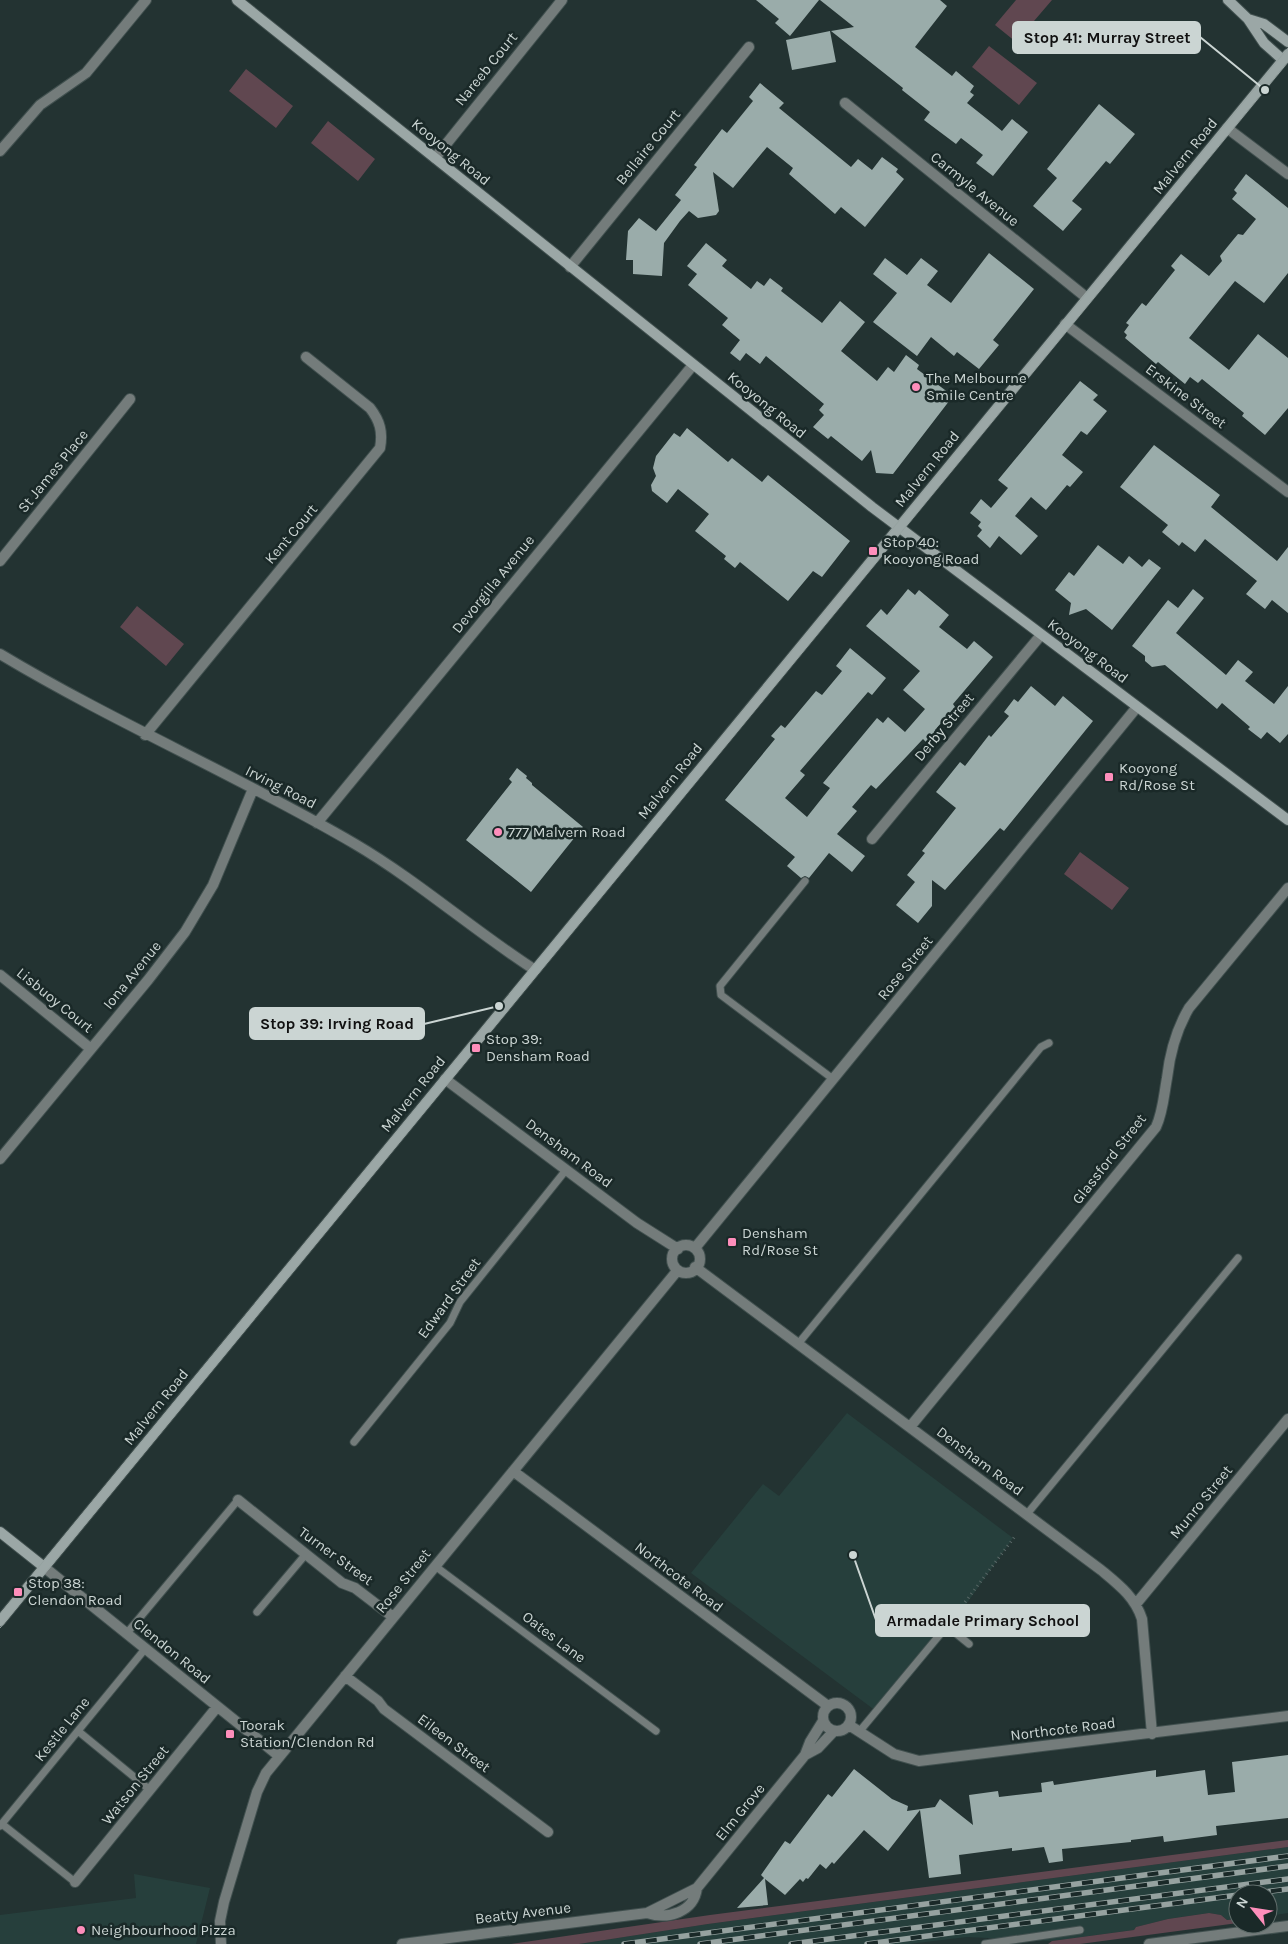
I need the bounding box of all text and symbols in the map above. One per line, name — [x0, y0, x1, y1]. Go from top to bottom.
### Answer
callout: Stop 41: Murray Street — [1013, 22, 1200, 53]
street label: Nareeb Court — [451, 28, 521, 109]
text: Stop 41: Murray Street — [1023, 28, 1191, 47]
street label: Bellaire Court — [612, 105, 684, 189]
street label: Malvern Road — [1149, 114, 1221, 198]
street label: Kooyong Road — [408, 115, 494, 189]
street label: Carmyle Avenue — [927, 148, 1023, 230]
street label: Erskine Street — [1142, 360, 1230, 432]
street label: Kooyong Road — [724, 368, 810, 442]
place label: The Melbourne Smile Centre — [926, 369, 1027, 404]
marker: The Melbourne Smile Centre — [910, 381, 922, 393]
street label: St James Place — [14, 426, 92, 516]
street label: Malvern Road — [891, 427, 963, 511]
street label: Kent Court — [261, 500, 321, 568]
street label: Devorgilla Avenue — [448, 531, 538, 637]
place label: Stop 40: Kooyong Road — [883, 533, 979, 568]
marker: Stop 40: Kooyong Road — [867, 545, 879, 557]
street label: Kooyong Road — [1044, 615, 1132, 687]
street label: Derby Street — [910, 689, 978, 765]
street label: Malvern Road — [634, 739, 706, 823]
place label: Kooyong Rd/Rose St — [1119, 759, 1195, 794]
street label: Irving Road — [242, 761, 320, 813]
marker: Kooyong Rd/Rose St — [1103, 771, 1115, 783]
place label: 777 Malvern Road — [508, 823, 626, 841]
marker: 777 Malvern Road — [492, 826, 504, 838]
street label: Rose Street — [874, 932, 937, 1004]
street label: Iona Avenue — [99, 937, 165, 1013]
street label: Lisbuoy Court — [13, 964, 97, 1037]
callout: Stop 39: Irving Road — [250, 1008, 424, 1039]
text: Stop 39: Irving Road — [260, 1014, 414, 1033]
place label: Stop 39: Densham Road — [486, 1030, 590, 1065]
marker: Stop 39: Densham Road — [470, 1042, 482, 1054]
street label: Malvern Road — [377, 1052, 449, 1136]
street label: Glassford Street — [1068, 1110, 1150, 1208]
street label: Densham Road — [522, 1115, 616, 1191]
place label: Densham Rd/Rose St — [742, 1224, 818, 1259]
marker: Densham Rd/Rose St — [726, 1236, 738, 1248]
street label: Edward Street — [414, 1254, 485, 1342]
street label: Malvern Road — [120, 1365, 192, 1449]
street label: Densham Road — [933, 1423, 1027, 1499]
street label: Munro Street — [1166, 1461, 1236, 1542]
street label: Turner Street — [295, 1523, 377, 1589]
street label: Northcote Road — [631, 1538, 727, 1616]
street label: Rose Street — [372, 1545, 435, 1617]
place label: Stop 38: Clendon Road — [28, 1574, 122, 1609]
marker: Stop 38: Clendon Road — [12, 1586, 24, 1598]
callout: Armadale Primary School — [876, 1605, 1089, 1636]
street label: Oates Lane — [519, 1607, 589, 1667]
text: Armadale Primary School — [887, 1611, 1079, 1630]
street label: Clendon Road — [130, 1614, 214, 1688]
street label: Kestle Lane — [31, 1693, 93, 1765]
street label: Eileen Street — [414, 1710, 494, 1776]
street label: Northcote Road — [1009, 1714, 1117, 1744]
place label: Toorak Station/Clendon Rd — [240, 1716, 375, 1751]
marker: Toorak Station/Clendon Rd — [224, 1728, 236, 1740]
street label: Watson Street — [98, 1741, 173, 1828]
street label: Elm Grove — [711, 1780, 769, 1844]
north arrow — [1228, 1884, 1278, 1934]
text: N — [1232, 1894, 1252, 1911]
street label: Beatty Avenue — [474, 1898, 572, 1928]
place label: Neighbourhood Pizza — [91, 1921, 236, 1939]
marker: Neighbourhood Pizza — [75, 1924, 87, 1936]

